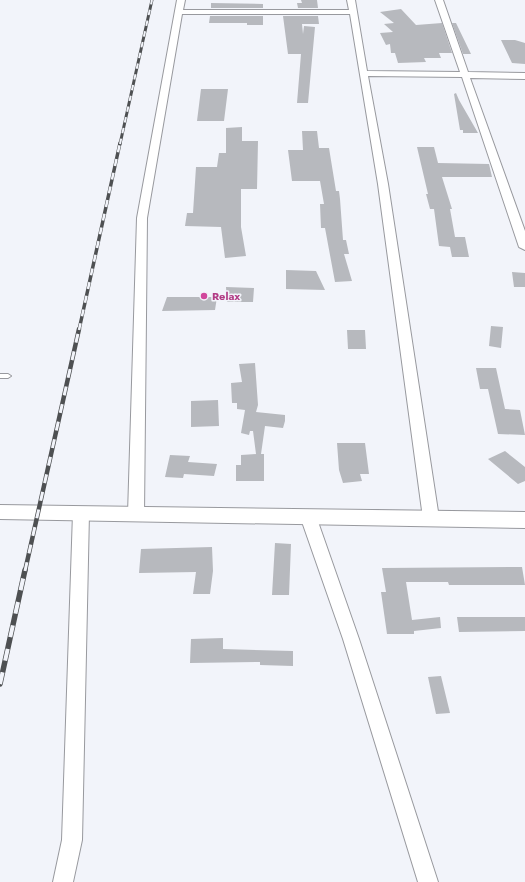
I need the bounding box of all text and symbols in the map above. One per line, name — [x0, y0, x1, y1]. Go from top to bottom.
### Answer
place label: Relax — [212, 288, 240, 304]
marker: Relax — [199, 291, 209, 301]

